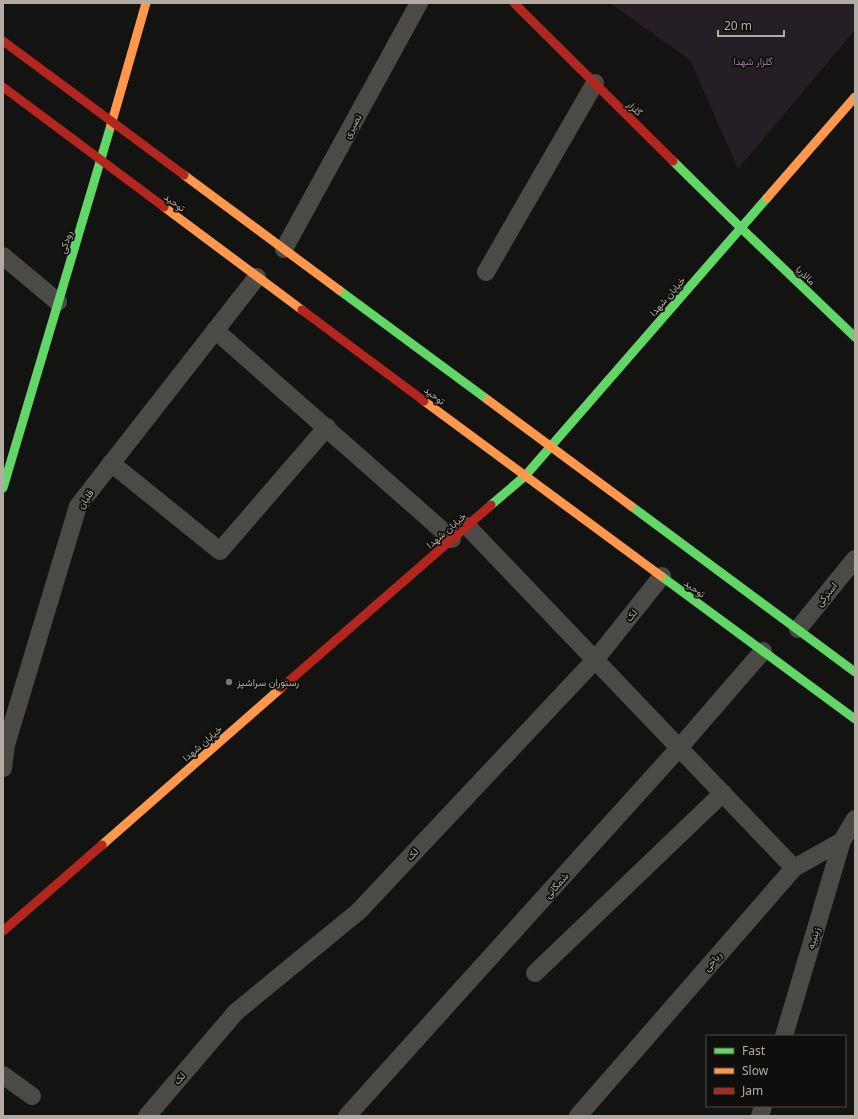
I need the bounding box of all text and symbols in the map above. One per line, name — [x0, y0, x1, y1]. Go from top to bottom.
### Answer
scale bar — [718, 12, 784, 38]
text: 20 m — [724, 17, 752, 34]
park label: گلزار شهدا — [733, 54, 773, 68]
street label: گلزار — [623, 96, 646, 119]
street label: نصیری — [339, 111, 365, 141]
street label: توحید — [162, 189, 188, 215]
street label: رودکی — [55, 229, 75, 255]
street label: مالاریا — [793, 262, 819, 288]
street label: خیابان شهدا — [646, 273, 688, 319]
street label: توحید — [422, 382, 448, 408]
street label: قلیان — [73, 486, 97, 512]
street label: خیابان شهدا — [423, 509, 469, 551]
street label: توحید — [682, 576, 708, 600]
street label: استرکی — [812, 579, 840, 609]
street label: لک — [622, 606, 640, 624]
place label: رستوران سراشپز — [236, 675, 299, 690]
marker: رستوران سراشپز — [224, 677, 234, 687]
street label: خیابان شهدا — [179, 722, 225, 764]
street label: لک — [403, 845, 421, 863]
street label: شمگانی — [541, 869, 572, 901]
street label: زینبیه — [803, 925, 823, 951]
street label: ریاحی — [699, 948, 725, 974]
legend — [706, 1035, 846, 1107]
text: Fast — [742, 1042, 766, 1059]
text: Slow — [742, 1062, 769, 1079]
street label: لک — [170, 1069, 188, 1087]
text: Jam — [741, 1082, 763, 1099]

